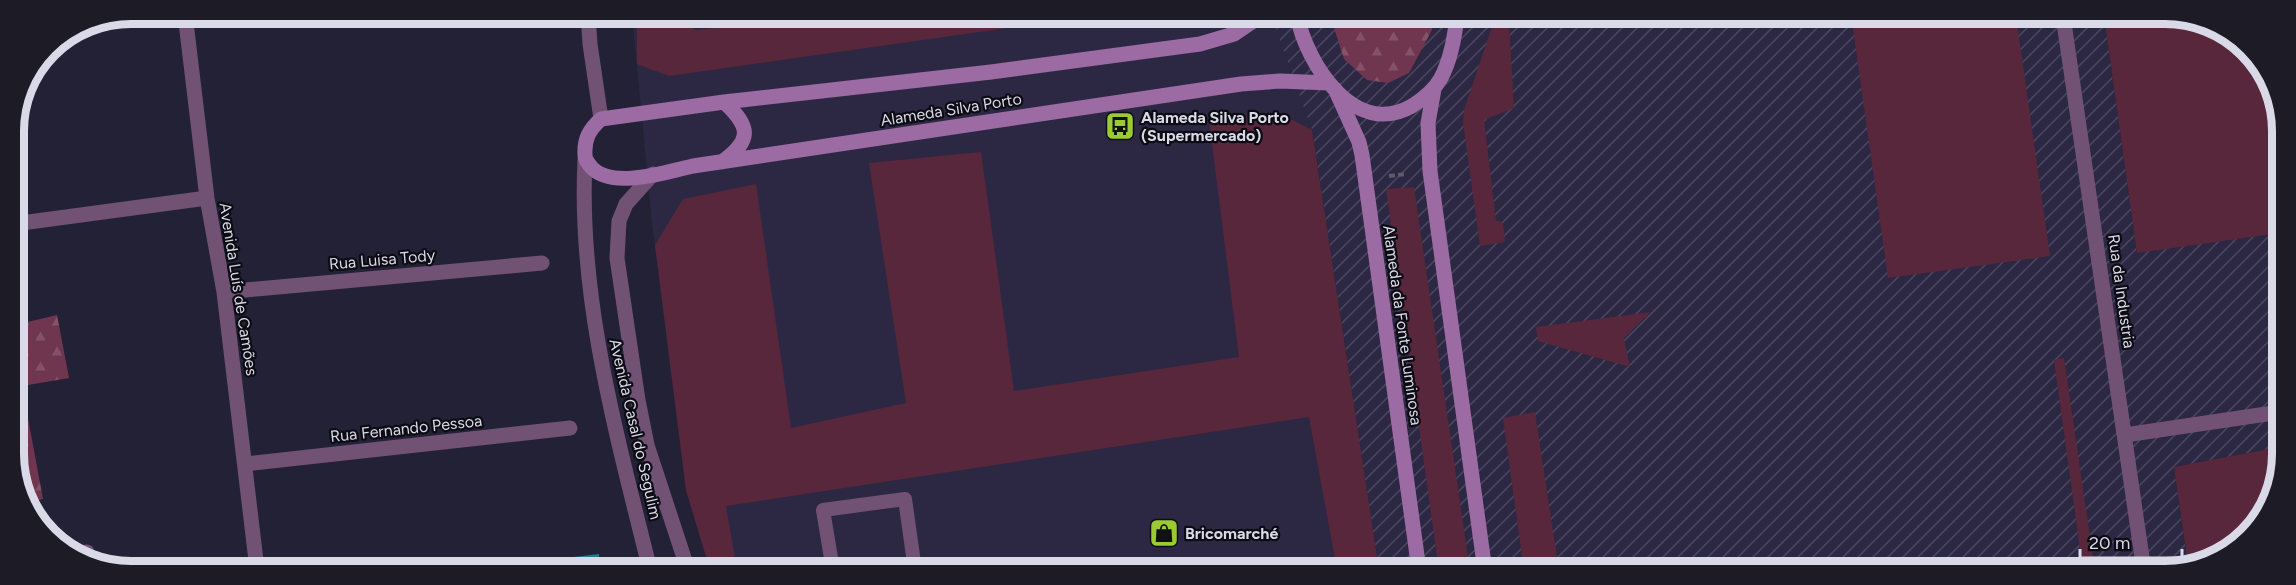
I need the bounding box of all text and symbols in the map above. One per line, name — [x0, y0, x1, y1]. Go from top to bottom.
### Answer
street label: Alameda Silva Porto — [879, 89, 1023, 130]
place label: Alameda Silva Porto (Supermercado) — [1141, 108, 1289, 145]
bus stop icon: Alameda Silva Porto (Supermercado) — [1104, 110, 1136, 142]
street label: Avenida Luís de Camões — [215, 201, 262, 377]
street label: Alameda da Fonte Luminosa — [1379, 224, 1426, 426]
street label: Rua da Industria — [2104, 233, 2139, 349]
street label: Rua Luisa Tody — [328, 245, 436, 274]
street label: Avenida Casal do Segulim — [605, 337, 666, 521]
street label: Rua Fernando Pessoa — [329, 411, 483, 446]
shop icon: Bricomarché — [1148, 517, 1180, 549]
scale bar — [2080, 522, 2182, 560]
place label: Bricomarché — [1185, 524, 1278, 543]
text: 20 m — [2089, 532, 2130, 554]

